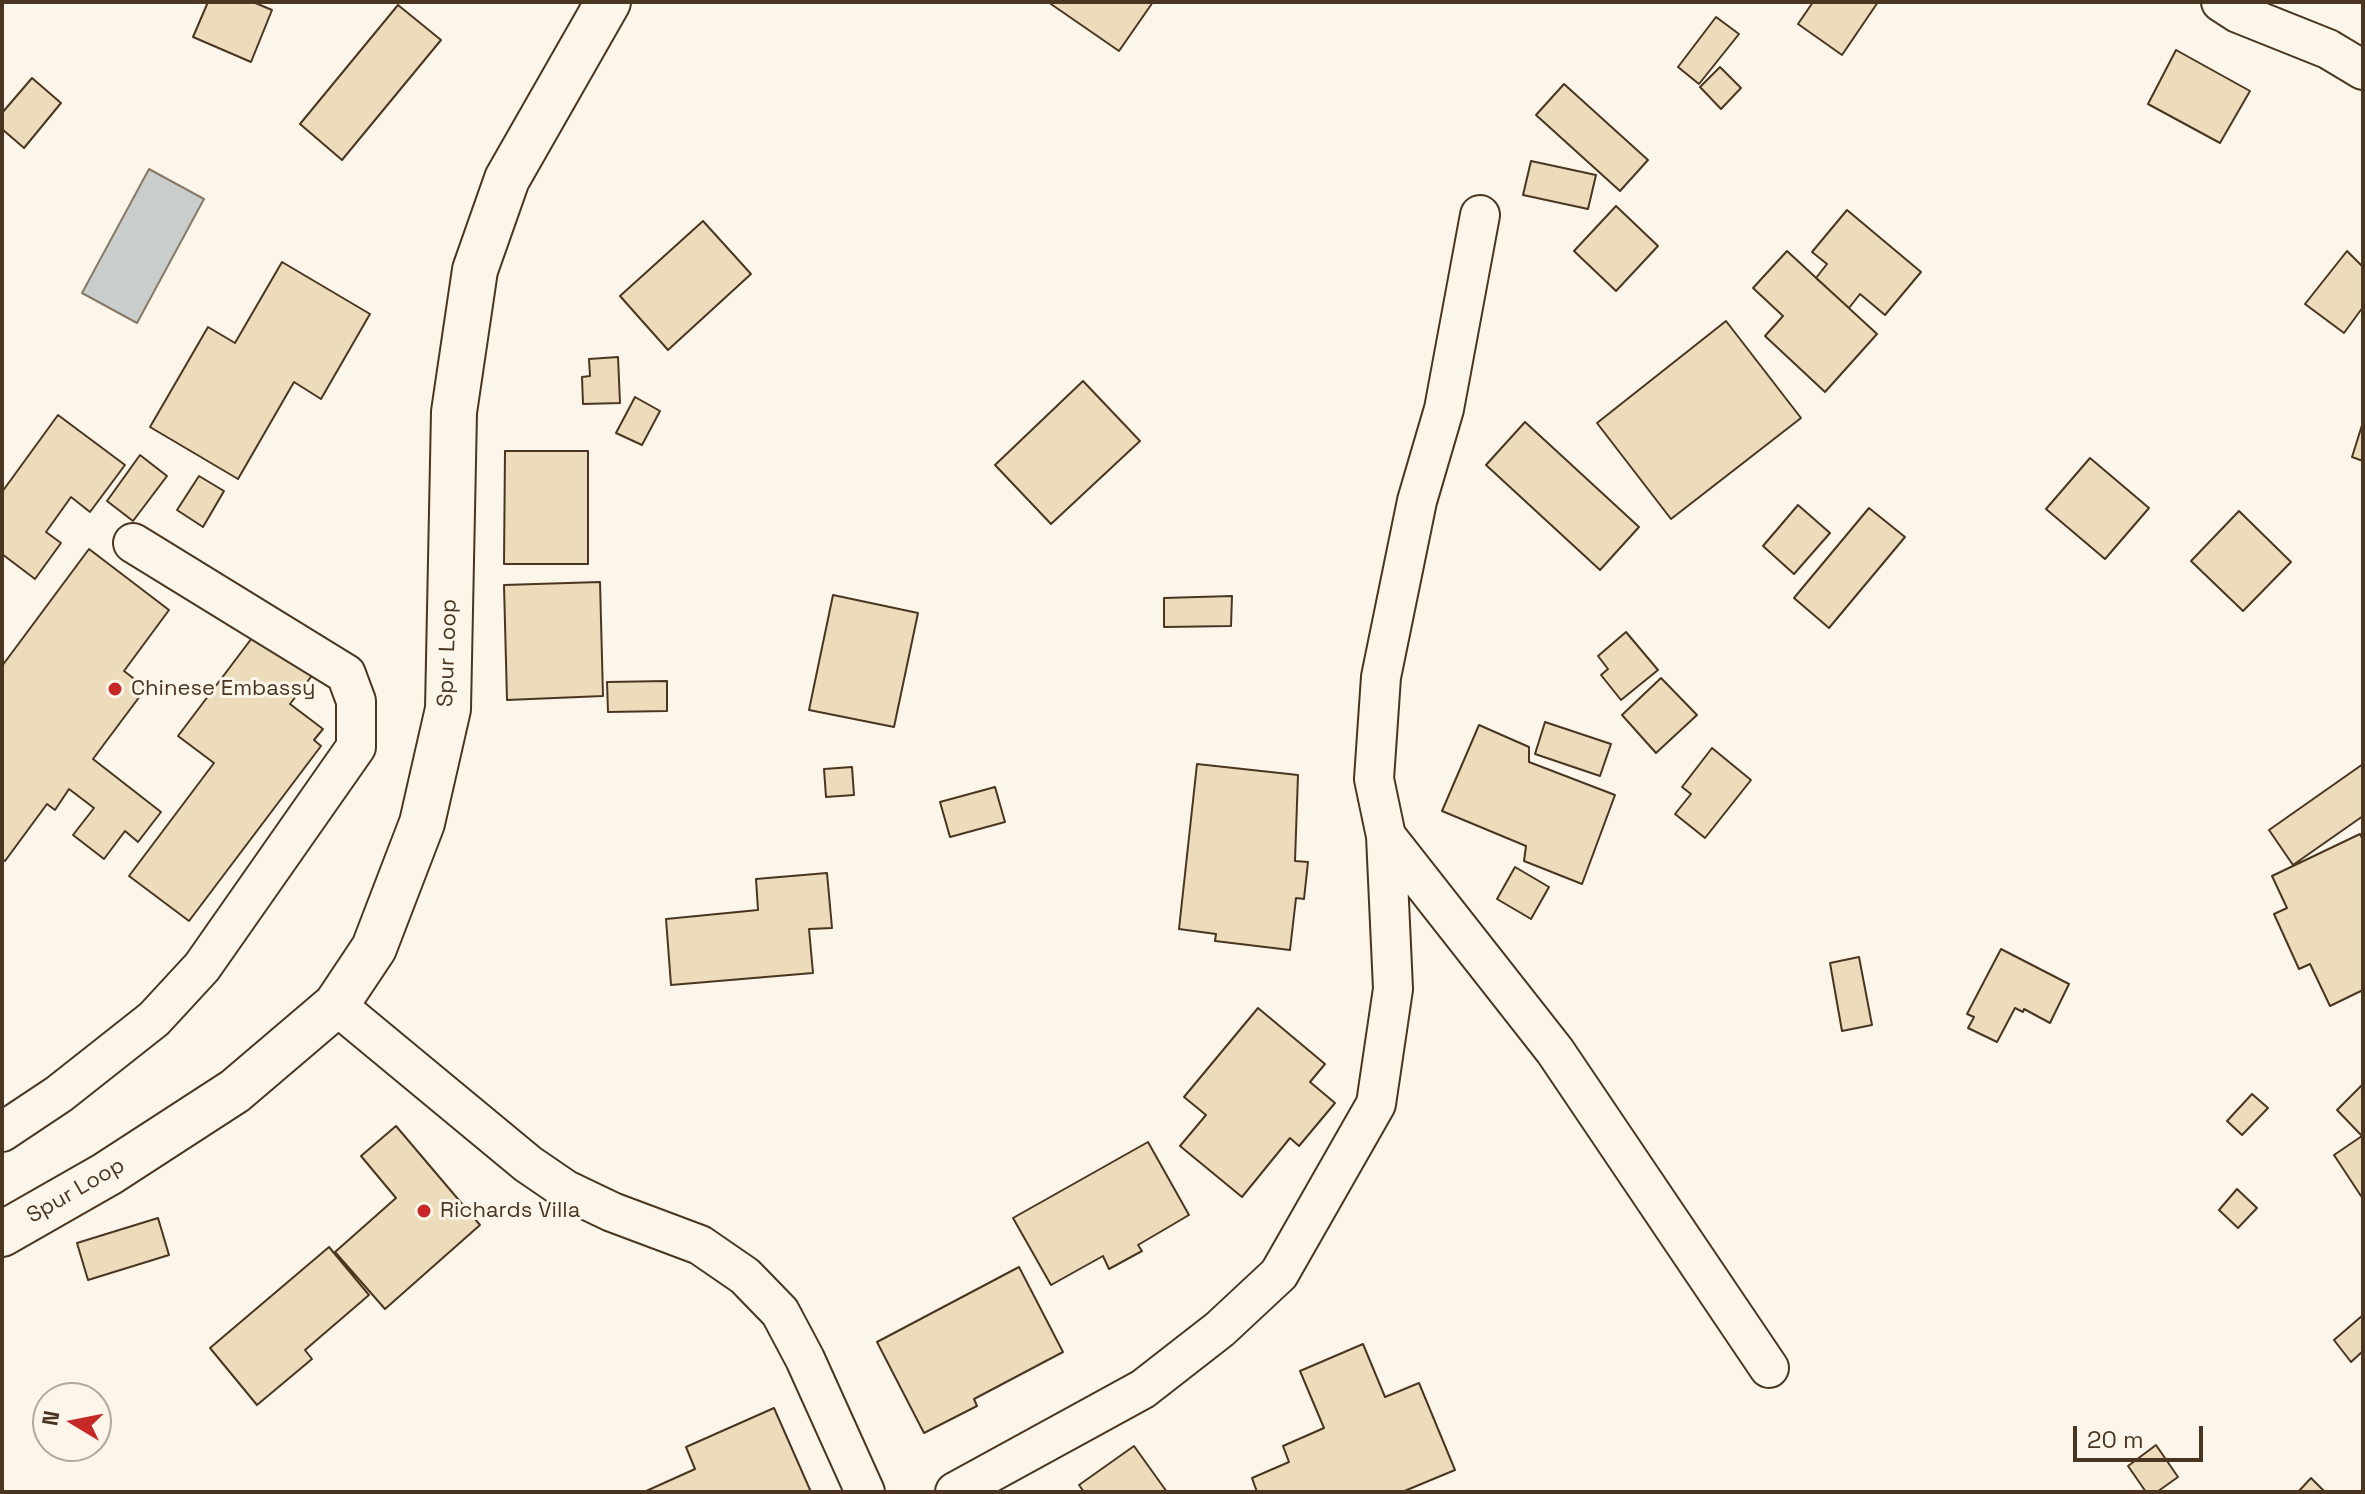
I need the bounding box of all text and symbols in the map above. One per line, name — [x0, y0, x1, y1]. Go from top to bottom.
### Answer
street label: Spur Loop — [433, 598, 463, 708]
place label: Chinese Embassy — [131, 676, 315, 702]
marker: Chinese Embassy — [106, 680, 124, 698]
street label: Spur Loop — [22, 1152, 130, 1230]
place label: Richards Villa — [440, 1198, 580, 1224]
marker: Richards Villa — [415, 1202, 433, 1220]
north arrow — [32, 1382, 112, 1462]
text: N — [35, 1408, 65, 1428]
scale bar — [2077, 1410, 2207, 1460]
text: 20 m — [2087, 1424, 2144, 1455]

